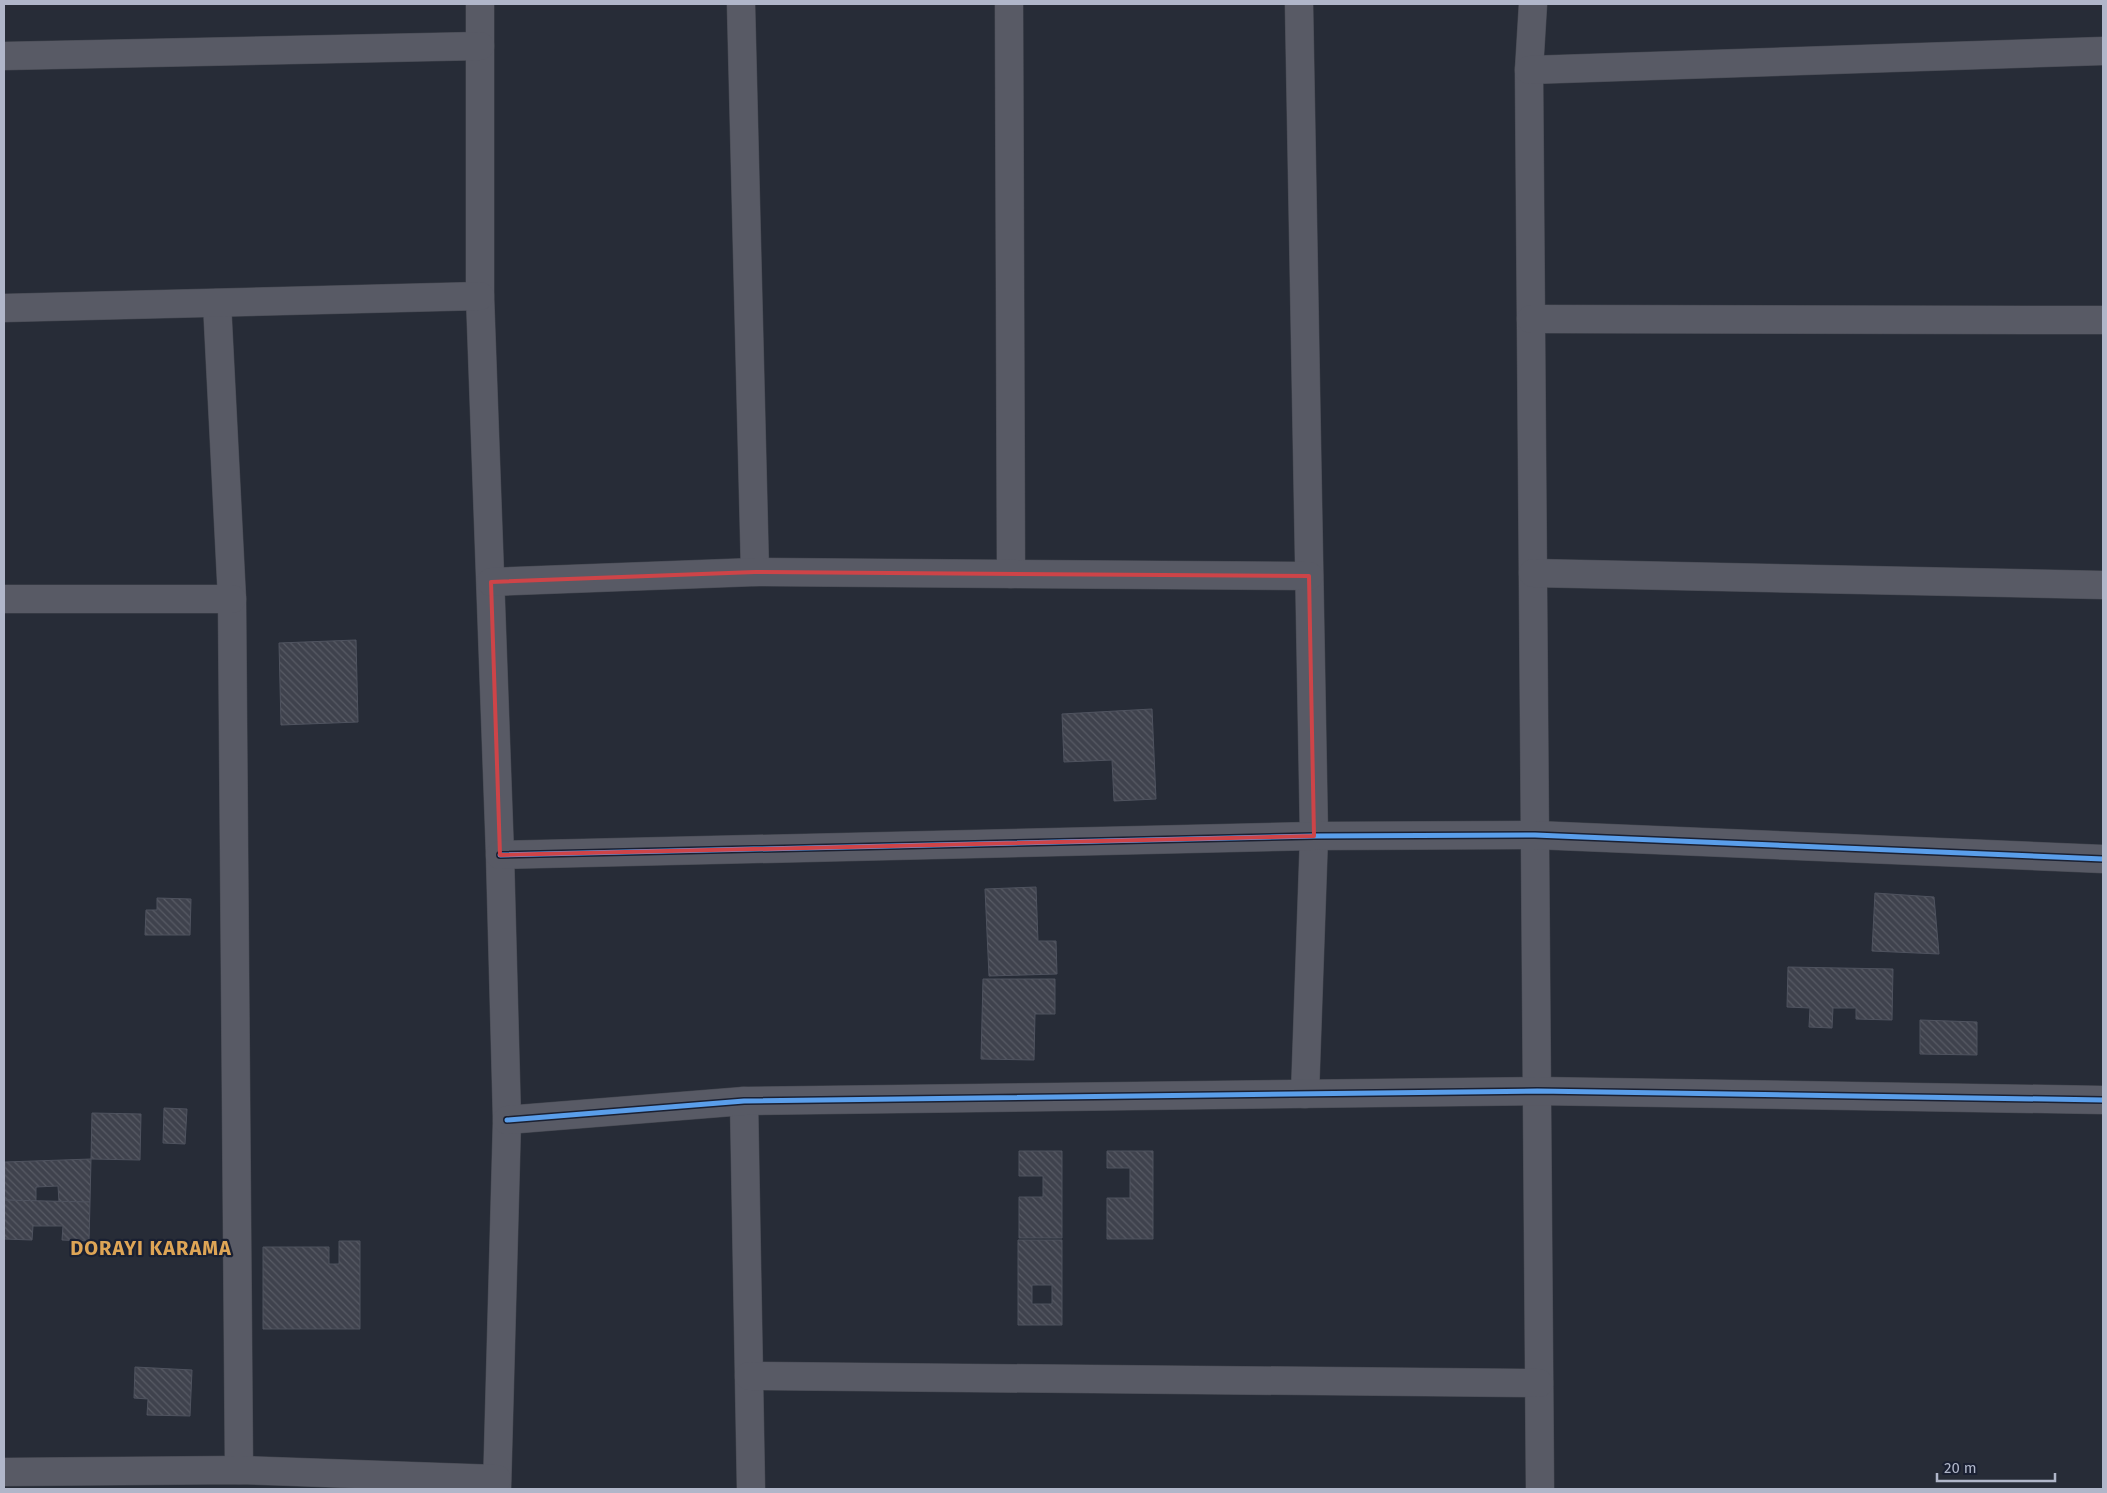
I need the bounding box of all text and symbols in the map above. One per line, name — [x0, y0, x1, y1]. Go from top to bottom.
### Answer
district label: DORAYI KARAMA — [70, 1236, 232, 1260]
scale bar — [1937, 1450, 2054, 1482]
text: 20 m — [1944, 1459, 1977, 1477]

